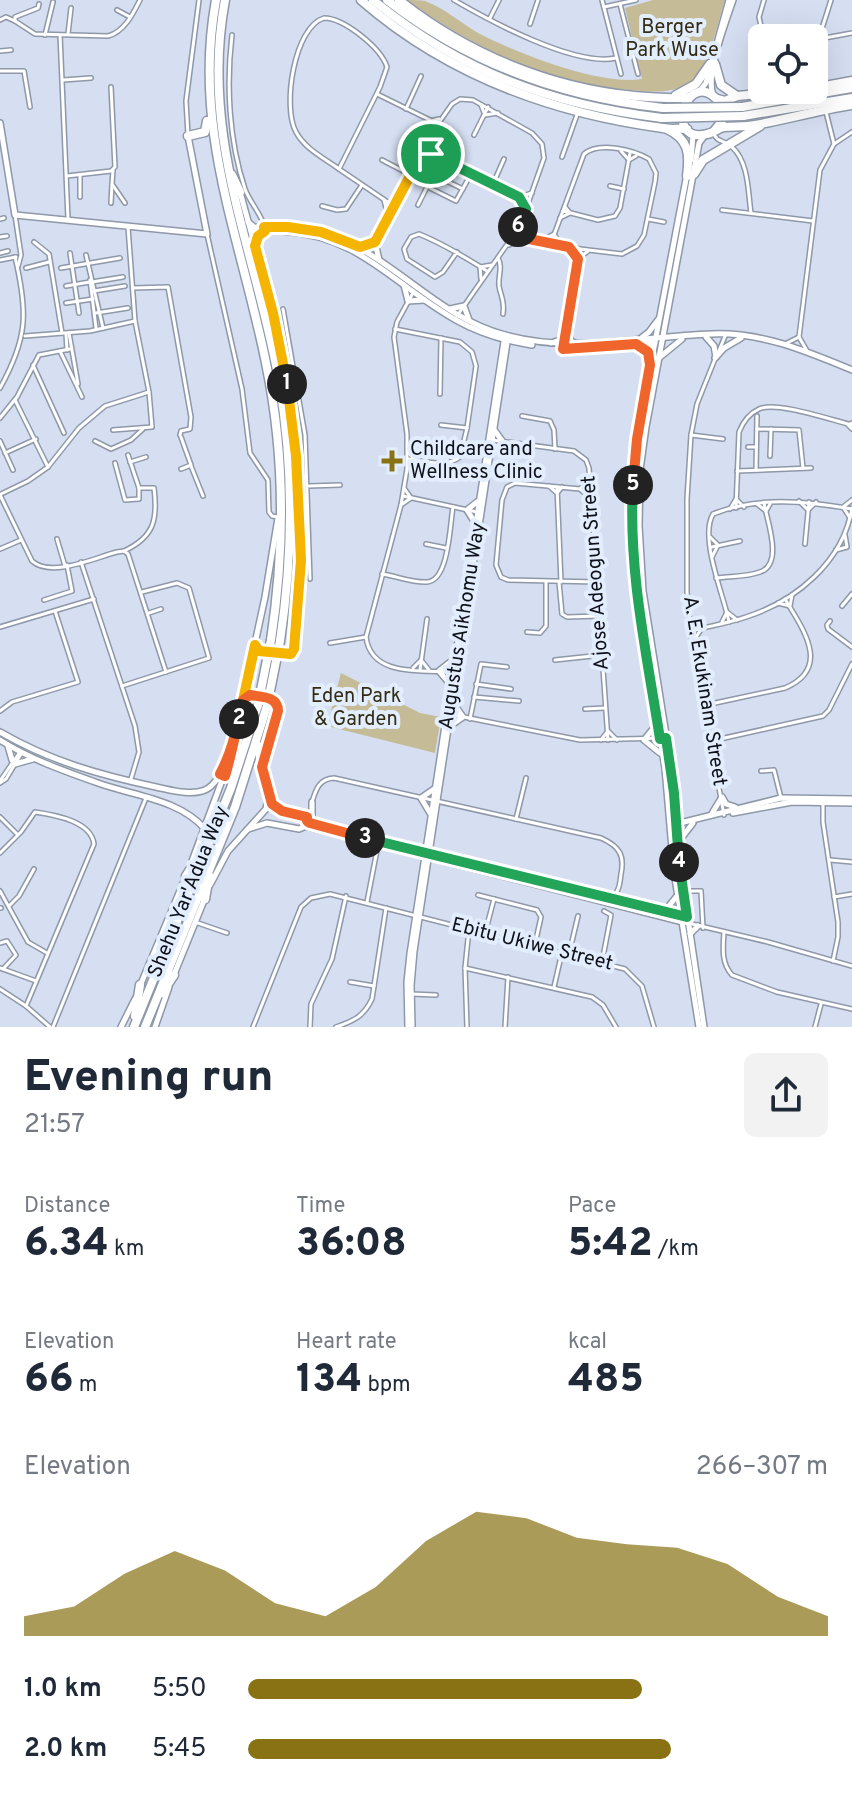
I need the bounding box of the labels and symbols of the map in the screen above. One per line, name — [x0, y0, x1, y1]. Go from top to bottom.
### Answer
park label: Berger Park Wuse — [625, 15, 719, 64]
pin — [397, 120, 465, 188]
pin: 6 — [498, 207, 538, 247]
pin: 1 — [267, 364, 307, 404]
place label: Childcare and Wellness Clinic — [410, 437, 543, 486]
marker: Childcare and Wellness Clinic — [381, 450, 403, 472]
pin: 5 — [613, 465, 653, 505]
street label: Ajose Adeogun Street — [576, 475, 616, 671]
street label: Augustus Aikhomu Way — [434, 520, 492, 732]
street label: A. E. Ekukinam Street — [676, 594, 732, 788]
park label: Eden Park & Garden — [311, 684, 401, 733]
pin: 2 — [219, 699, 259, 739]
street label: Shehu Yar'Adua Way — [143, 802, 235, 982]
pin: 3 — [345, 818, 385, 858]
pin: 4 — [659, 842, 699, 882]
street label: Ebitu Ukiwe Street — [449, 912, 615, 978]

